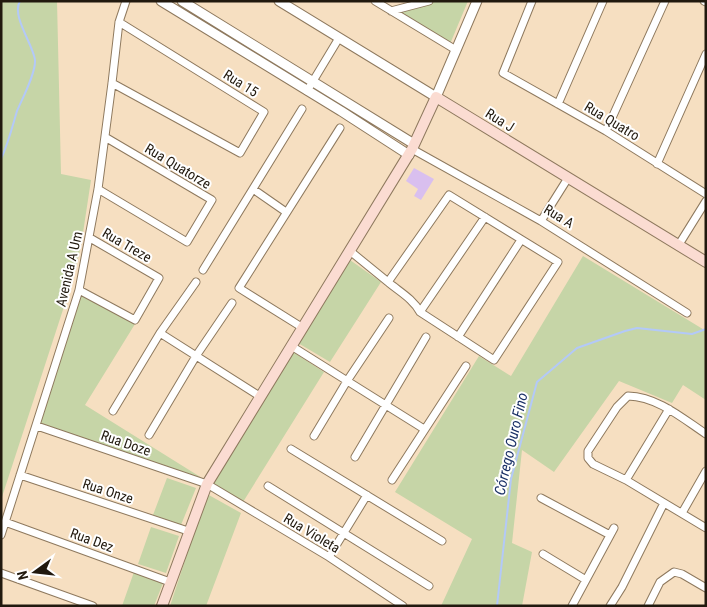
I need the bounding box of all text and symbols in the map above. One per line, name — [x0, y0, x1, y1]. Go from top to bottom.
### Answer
street label: Rua 15 — [221, 66, 261, 100]
street label: Rua Quatro — [582, 98, 642, 144]
street label: Rua J — [483, 105, 517, 135]
street label: Rua Quatorze — [142, 140, 214, 192]
street label: Rua A — [541, 201, 577, 231]
street label: Rua Treze — [100, 225, 155, 266]
street label: Avenida A Um — [53, 230, 85, 308]
water label: Córrego Ouro Fino — [490, 391, 532, 497]
street label: Rua Doze — [99, 427, 153, 459]
street label: Rua Onze — [81, 475, 136, 507]
street label: Rua Violeta — [281, 510, 343, 556]
street label: Rua Dez — [68, 525, 116, 555]
north arrow — [10, 547, 60, 597]
text: N — [14, 569, 31, 582]

